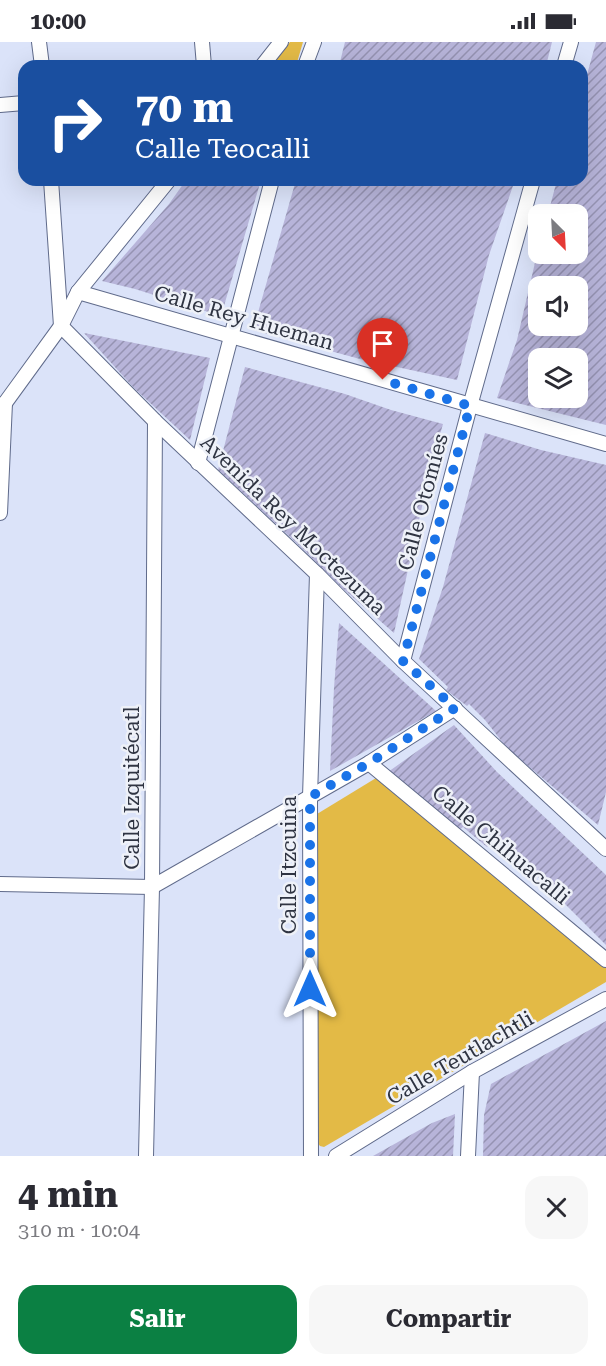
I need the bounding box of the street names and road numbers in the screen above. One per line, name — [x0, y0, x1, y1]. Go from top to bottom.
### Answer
street label: Calle Rey Hueman — [151, 281, 337, 355]
street label: Avenida Rey Moctezuma — [195, 430, 391, 620]
street label: Calle Otomíes — [393, 431, 453, 573]
street label: Calle Izquitécatl — [120, 706, 144, 870]
street label: Calle Chihuacalli — [427, 781, 575, 910]
street label: Calle Itzcuina — [277, 795, 301, 934]
street label: Calle Teutlachtli — [382, 1006, 538, 1110]

